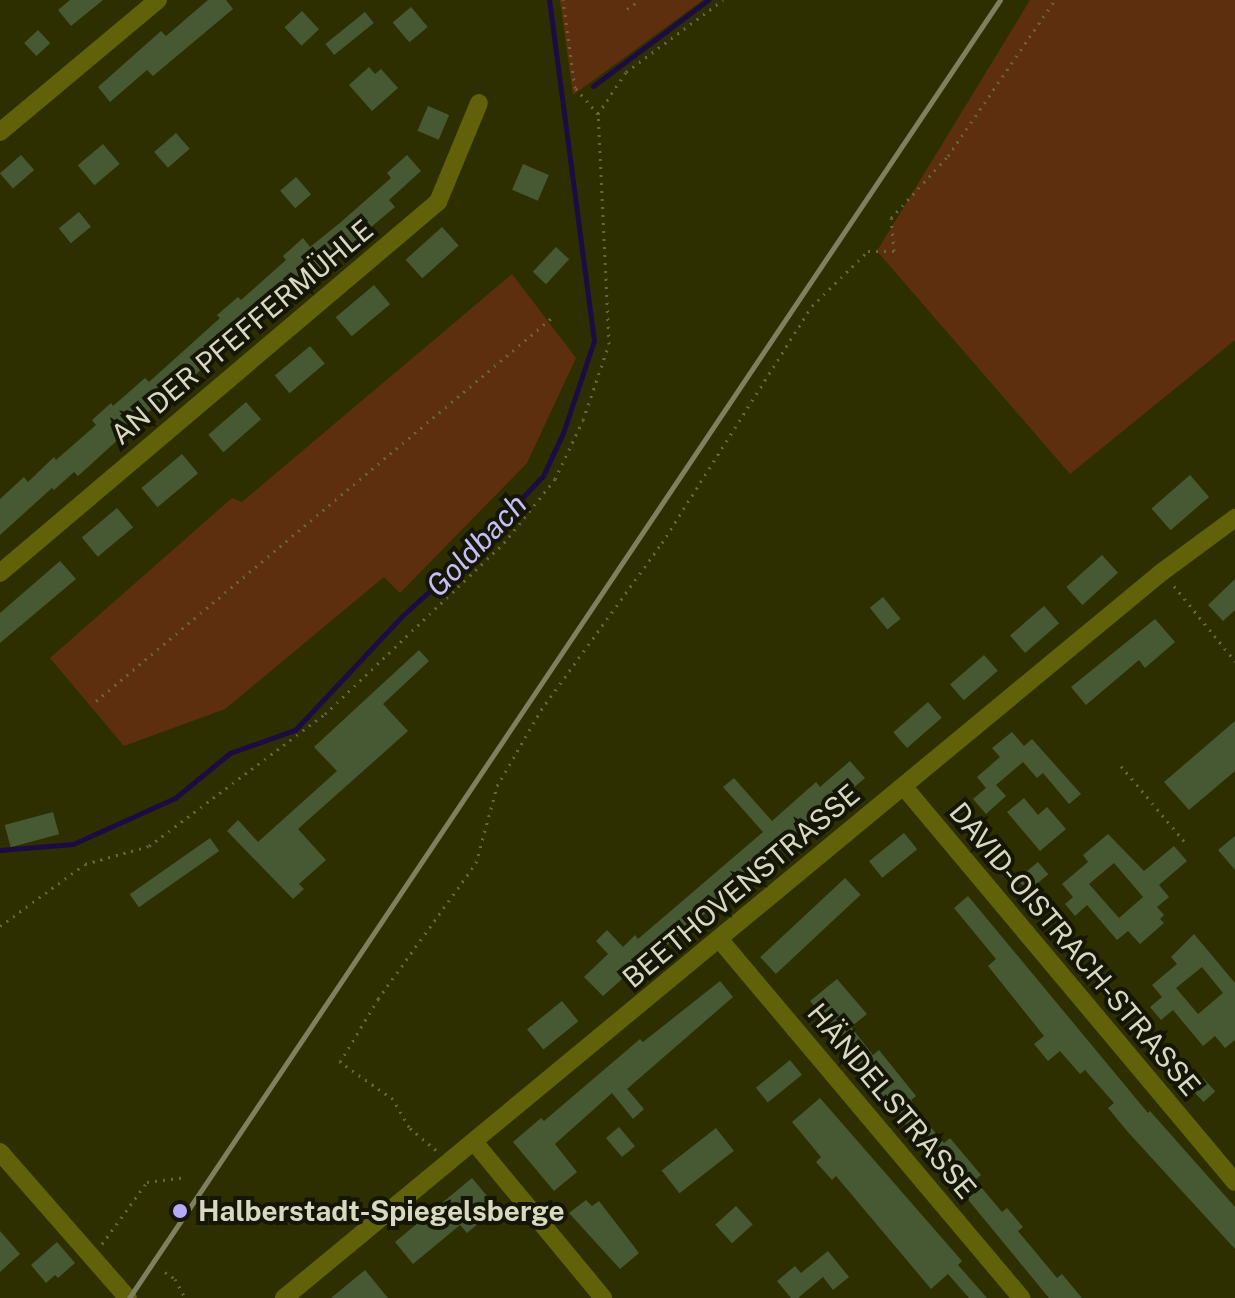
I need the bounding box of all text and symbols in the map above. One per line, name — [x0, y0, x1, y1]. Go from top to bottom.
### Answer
street label: AN DER PFEFFERMÜHLE — [104, 213, 380, 451]
water label: Goldbach — [418, 486, 534, 604]
street label: BEETHOVENSTRASSE — [616, 777, 866, 995]
street label: DAVID-OISTRACH-STRASSE — [942, 796, 1208, 1102]
street label: HÄNDELSTRASSE — [801, 997, 983, 1205]
place label: Halberstadt-Spiegelsberge — [198, 1194, 565, 1228]
marker: Halberstadt-Spiegelsberge — [169, 1200, 191, 1222]

